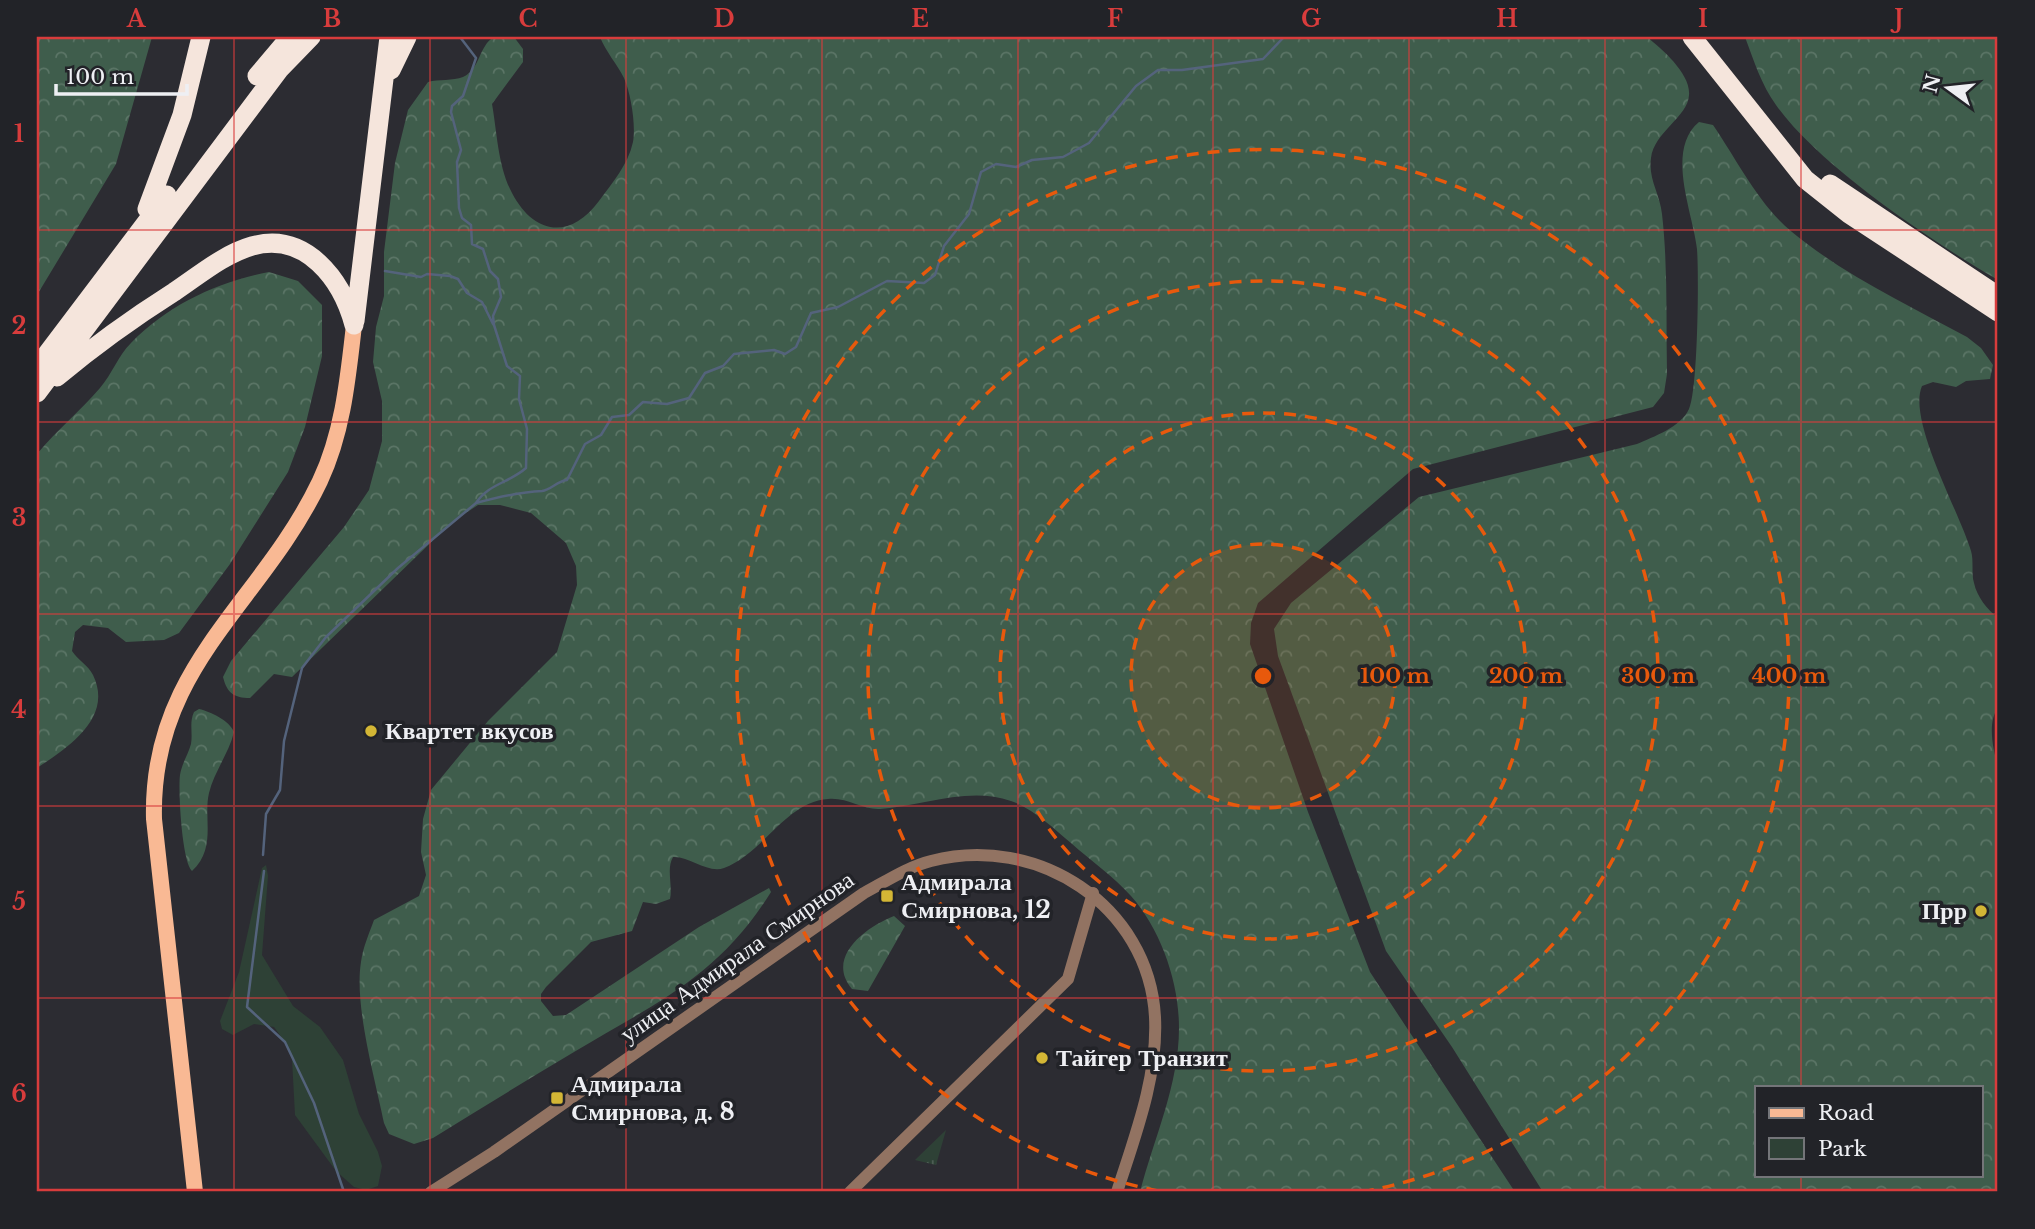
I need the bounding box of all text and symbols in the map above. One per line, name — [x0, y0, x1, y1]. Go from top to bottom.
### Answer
text: A — [126, 5, 147, 33]
text: B — [323, 5, 341, 33]
text: C — [519, 5, 537, 33]
text: D — [713, 5, 735, 33]
text: E — [911, 5, 929, 33]
text: F — [1107, 5, 1123, 33]
text: G — [1301, 5, 1321, 33]
text: H — [1496, 5, 1518, 33]
text: I — [1698, 5, 1708, 33]
text: J — [1890, 5, 1904, 33]
scale bar — [56, 52, 187, 96]
north arrow — [1912, 52, 1982, 122]
text: 100 m — [66, 64, 134, 90]
text: N — [1919, 72, 1946, 95]
text: 1 — [14, 120, 24, 148]
text: 2 — [12, 312, 26, 340]
text: 3 — [12, 504, 26, 532]
text: 100 m — [1360, 663, 1430, 689]
text: 200 m — [1489, 663, 1563, 689]
text: 300 m — [1621, 663, 1695, 689]
text: 400 m — [1752, 663, 1826, 689]
centre of rings — [1251, 664, 1275, 688]
text: 4 — [11, 696, 27, 724]
place label: Квартет вкусов — [385, 716, 554, 745]
marker: Квартет вкусов — [363, 723, 379, 739]
street label: улица Адмирала Смирнова — [614, 865, 859, 1048]
place label: Адмирала Смирнова, 12 — [901, 867, 1051, 924]
text: 5 — [12, 888, 26, 916]
marker: Адмирала Смирнова, 12 — [879, 888, 895, 904]
place label: Прр — [1922, 896, 1967, 925]
marker: Прр — [1973, 903, 1989, 919]
place label: Тайгер Транзит — [1056, 1043, 1228, 1072]
marker: Тайгер Транзит — [1034, 1050, 1050, 1066]
place label: Адмирала Смирнова, д. 8 — [571, 1069, 735, 1126]
text: 6 — [11, 1080, 27, 1108]
legend — [1755, 1086, 1982, 1176]
marker: Адмирала Смирнова, д. 8 — [549, 1090, 565, 1106]
text: Road — [1818, 1100, 1874, 1126]
text: Park — [1818, 1136, 1867, 1162]

